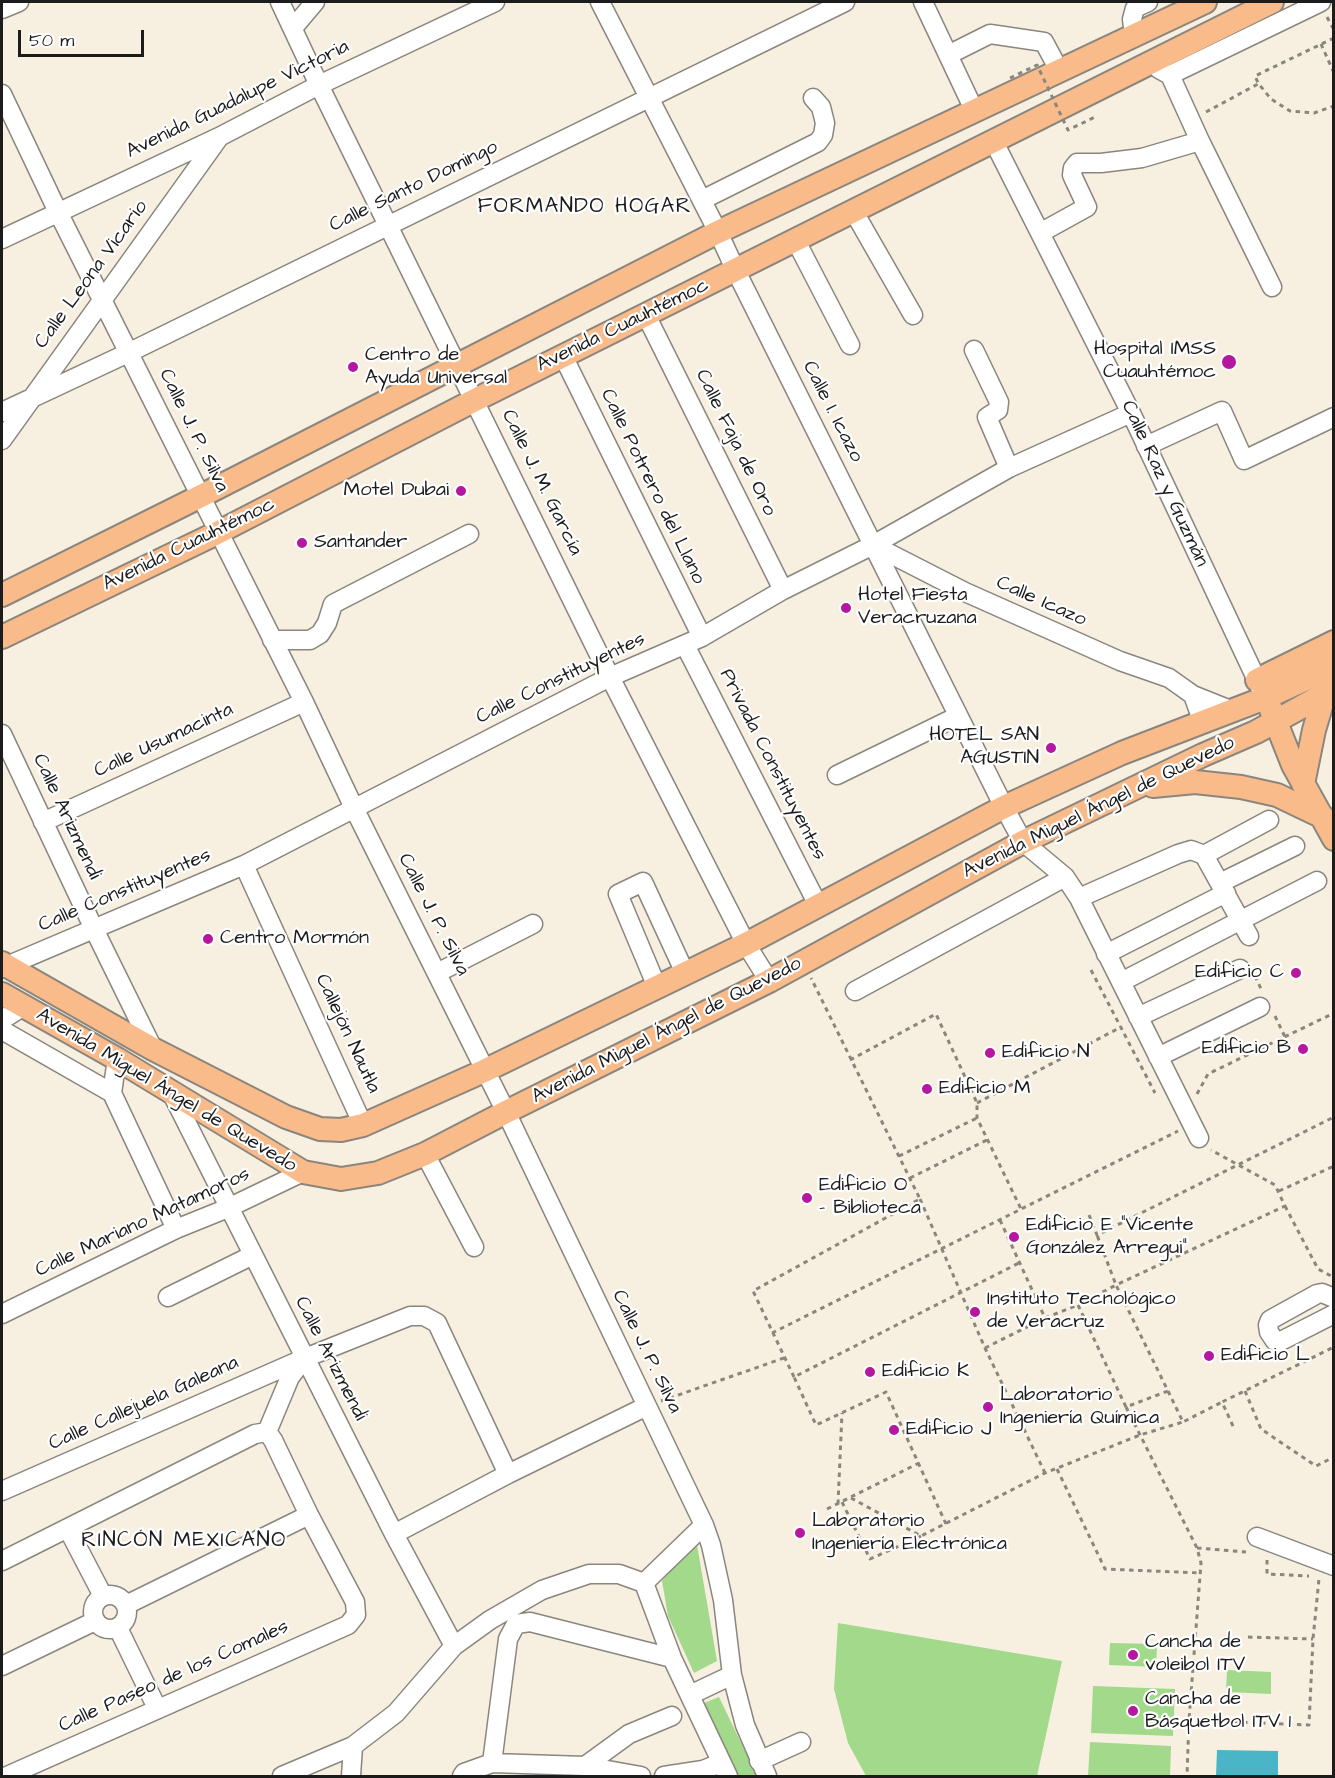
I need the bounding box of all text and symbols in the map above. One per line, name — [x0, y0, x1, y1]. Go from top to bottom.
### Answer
scale bar — [21, 18, 147, 56]
text: 50 m — [29, 28, 74, 53]
street label: Avenida Guadalupe Victoria — [123, 35, 353, 165]
street label: Calle Santo Domingo — [326, 136, 502, 238]
district label: FORMANDO HOGAR — [478, 195, 692, 221]
street label: Calle Leona Vicario — [30, 196, 154, 354]
street label: Avenida Cuauhtémoc — [533, 274, 713, 378]
place label: Hospital IMSS Cuauhtémoc — [1094, 338, 1216, 385]
place label: Centro de Ayuda Universal — [365, 344, 507, 391]
marker: Hospital IMSS Cuauhtémoc — [1220, 353, 1238, 371]
street label: Calle I. Icazo — [796, 357, 868, 467]
marker: Centro de Ayuda Universal — [346, 360, 360, 374]
street label: Calle J. P. Silva — [153, 366, 233, 496]
street label: Calle Faja de Oro — [689, 366, 781, 520]
street label: Calle Potrero del Llano — [594, 385, 710, 589]
street label: Calle Raz y Guzmán — [1115, 397, 1213, 571]
street label: Calle J. M. García — [495, 406, 587, 560]
place label: Motel Dubai — [344, 479, 449, 503]
marker: Motel Dubai — [454, 484, 468, 498]
street label: Avenida Cuauhtémoc — [99, 493, 279, 597]
place label: Santander — [314, 531, 407, 555]
marker: Santander — [295, 536, 309, 550]
street label: Calle Icazo — [992, 571, 1090, 633]
place label: Hotel Fiesta Veracruzana — [858, 584, 977, 631]
marker: Hotel Fiesta Veracruzana — [839, 601, 853, 615]
street label: Calle Constituyentes — [473, 628, 649, 730]
street label: Privada Constituyentes — [713, 665, 831, 865]
street label: Calle Usumacinta — [91, 698, 237, 784]
place label: HOTEL SAN AGUSTIN — [929, 724, 1039, 771]
street label: Avenida Miguel Ángel de Quevedo — [959, 732, 1239, 884]
marker: HOTEL SAN AGUSTIN — [1044, 741, 1058, 755]
street label: Calle Arizmendi — [26, 750, 106, 884]
street label: Calle Constituyentes — [35, 844, 215, 938]
street label: Calle J. P. Silva — [392, 850, 474, 980]
place label: Centro Mormón — [220, 927, 369, 951]
marker: Centro Mormón — [201, 932, 215, 946]
street label: Avenida Miguel Ángel de Quevedo — [528, 952, 806, 1110]
place label: Edificio C — [1195, 961, 1284, 985]
marker: Edificio C — [1289, 966, 1303, 980]
street label: Callejón Nautla — [309, 971, 385, 1097]
street label: Avenida Miguel Ángel de Quevedo — [31, 1004, 301, 1178]
place label: Edificio B — [1202, 1037, 1291, 1061]
place label: Edificio N — [1002, 1041, 1090, 1065]
marker: Edificio B — [1296, 1042, 1310, 1056]
marker: Edificio N — [983, 1046, 997, 1060]
place label: Edificio M — [939, 1077, 1031, 1101]
marker: Edificio M — [920, 1082, 934, 1096]
street label: Calle Mariano Matamoros — [32, 1163, 254, 1283]
place label: Edificio O - Biblioteca — [819, 1174, 921, 1221]
marker: Edificio O - Biblioteca — [800, 1191, 814, 1205]
place label: Edificio E "Vicente González Arregui" — [1026, 1214, 1193, 1261]
marker: Edificio E "Vicente González Arregui" — [1007, 1230, 1021, 1244]
street label: Calle J. P. Silva — [606, 1287, 686, 1417]
place label: Instituto Tecnológico de Veracruz — [987, 1288, 1176, 1335]
street label: Calle Arizmendi — [288, 1293, 372, 1425]
marker: Instituto Tecnológico de Veracruz — [968, 1305, 982, 1319]
place label: Edificio L — [1221, 1344, 1310, 1368]
marker: Edificio L — [1202, 1349, 1216, 1363]
street label: Calle Callejuela Galeana — [45, 1351, 243, 1457]
place label: Edificio K — [882, 1360, 969, 1384]
marker: Edificio K — [863, 1365, 877, 1379]
place label: Laboratorio Ingeniería Química — [1000, 1384, 1159, 1431]
marker: Laboratorio Ingeniería Química — [981, 1400, 995, 1414]
place label: Edificio J — [906, 1418, 992, 1442]
marker: Edificio J — [887, 1423, 901, 1437]
place label: Laboratorio Ingeniería Electrónica — [812, 1510, 1007, 1557]
marker: Laboratorio Ingeniería Electrónica — [793, 1526, 807, 1540]
district label: RINCÓN MEXICANO — [81, 1529, 287, 1555]
street label: Calle Paseo de los Comales — [55, 1615, 293, 1739]
place label: Cancha de voleibol ITV — [1145, 1631, 1245, 1678]
marker: Cancha de voleibol ITV — [1126, 1648, 1140, 1662]
place label: Cancha de Básquetbol ITV 1 — [1145, 1688, 1291, 1735]
marker: Cancha de Básquetbol ITV 1 — [1126, 1704, 1140, 1718]

